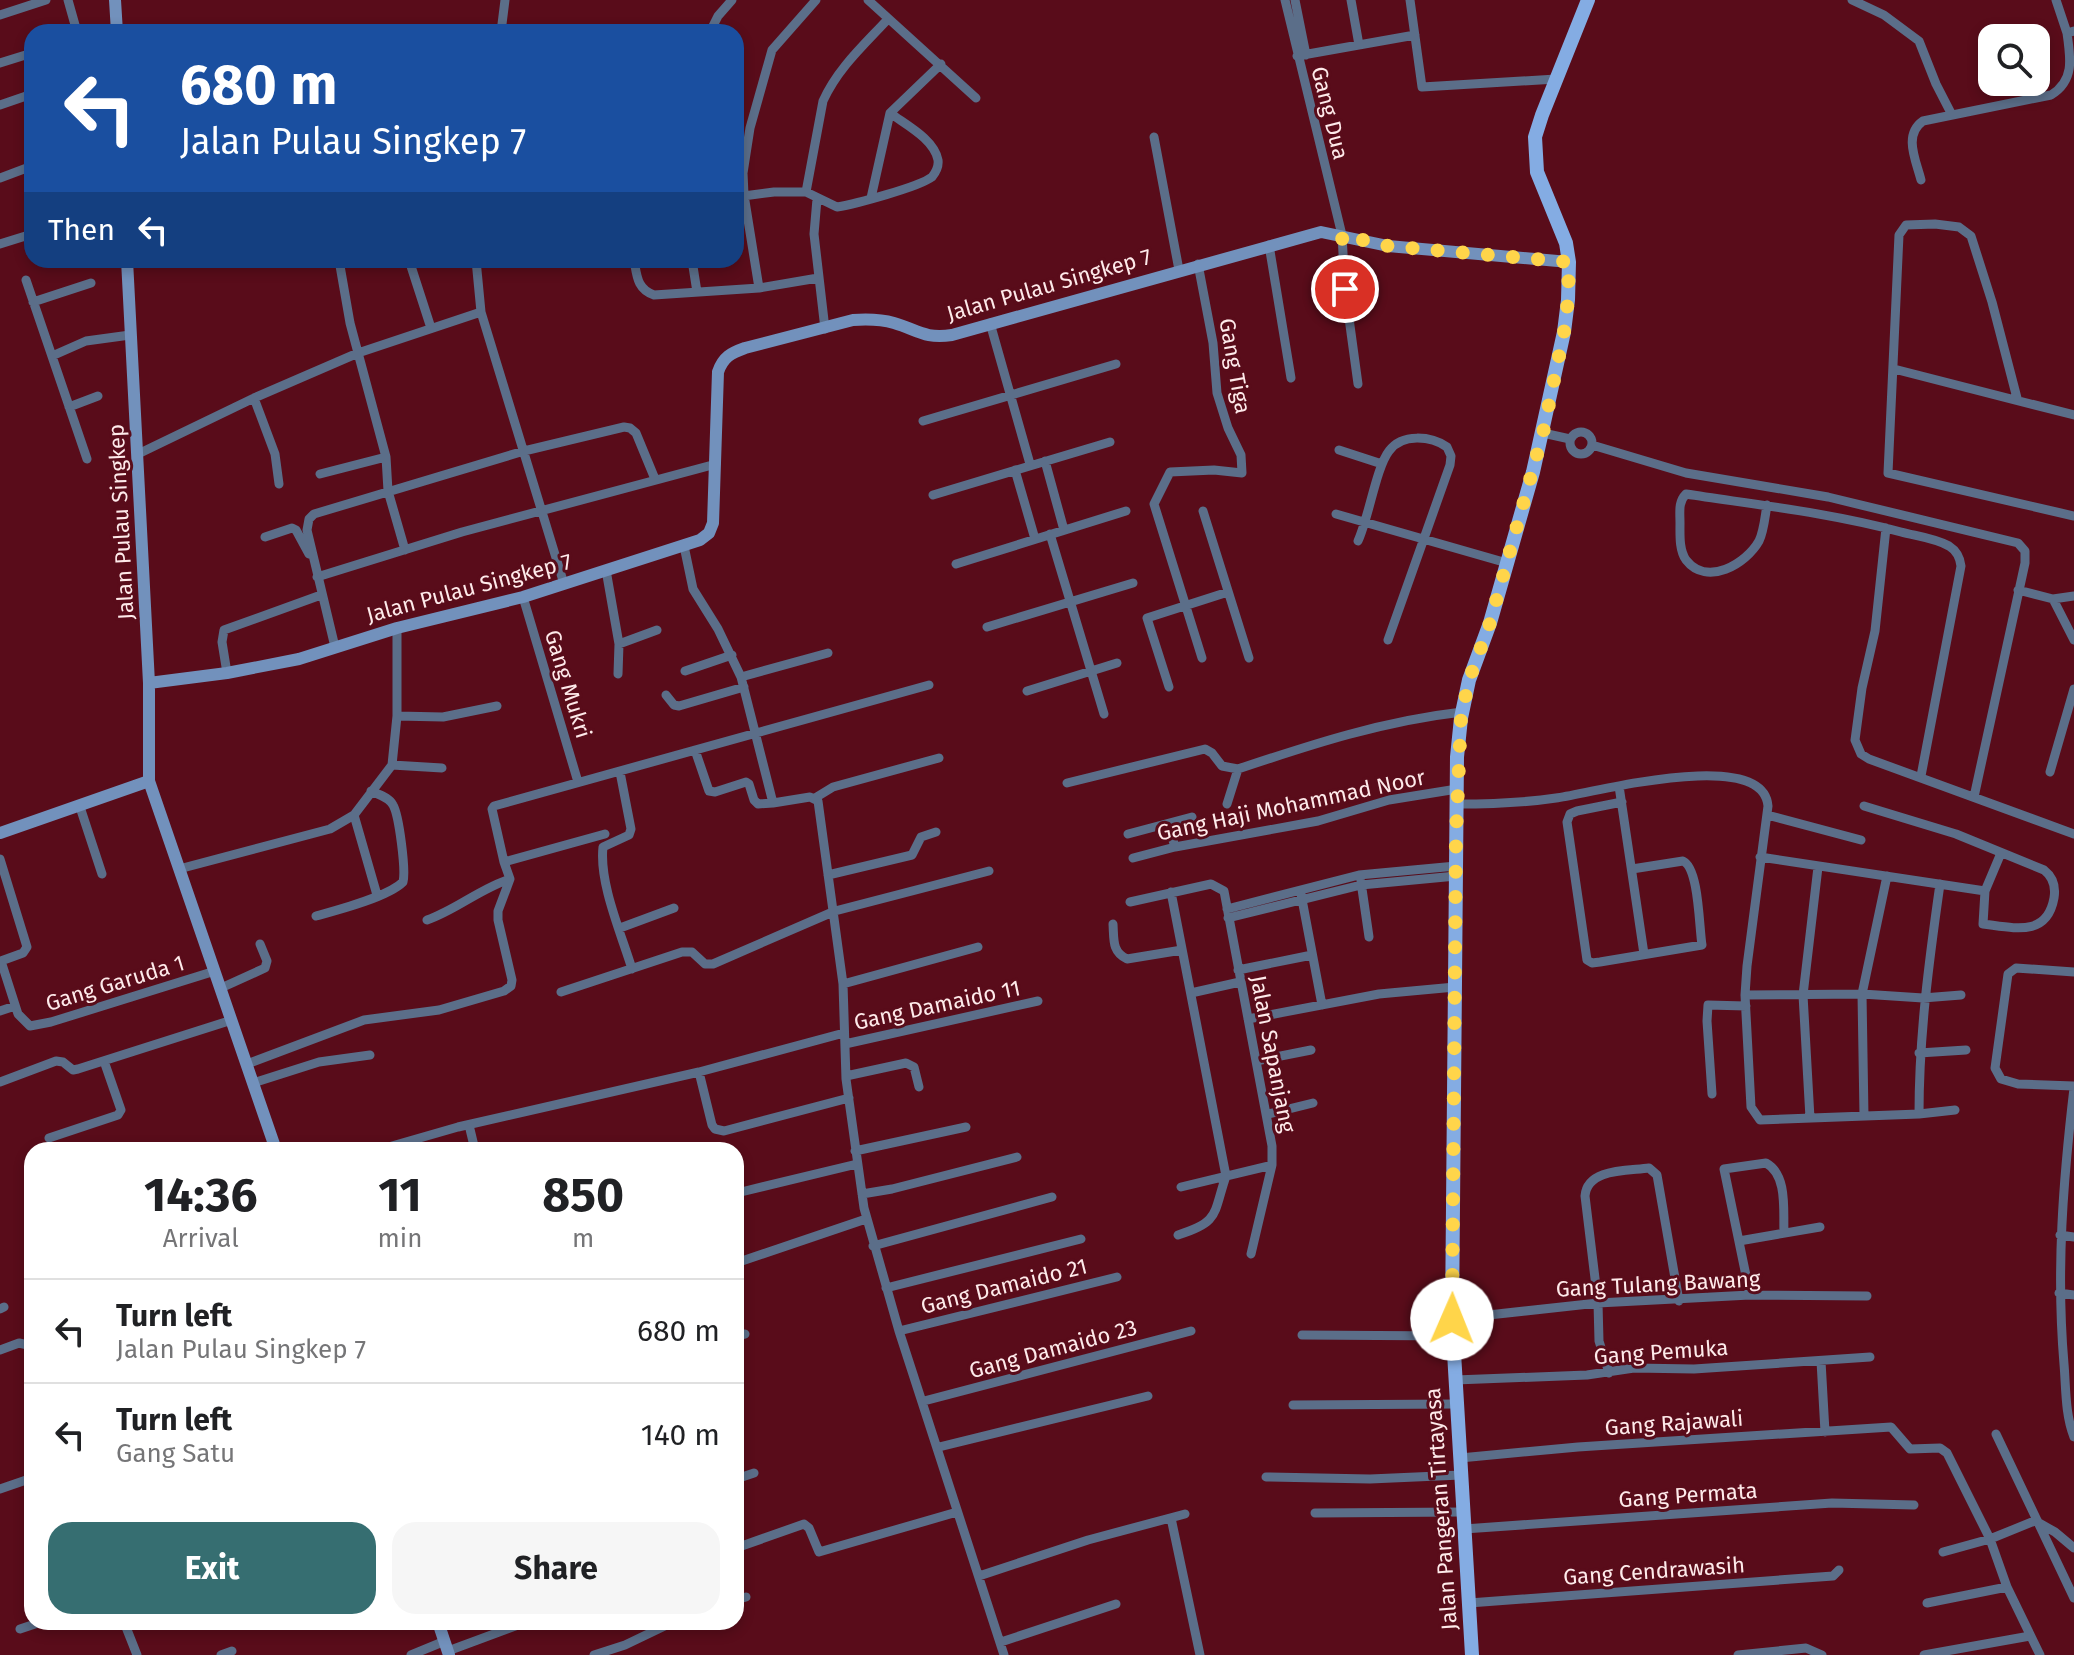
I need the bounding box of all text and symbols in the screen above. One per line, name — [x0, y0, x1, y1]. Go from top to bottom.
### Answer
map controls — [1978, 24, 2050, 96]
button: search — [1978, 24, 2050, 96]
text: 680 m — [180, 52, 337, 119]
icon: left — [48, 56, 152, 160]
street label: Gang Dua — [1305, 64, 1355, 162]
text: Jalan Pulau Singkep 7 — [180, 120, 526, 164]
icon: left — [131, 208, 175, 252]
text: Then — [48, 212, 115, 248]
street label: Jalan Pulau Singkep 7 — [944, 243, 1155, 327]
pin — [1311, 255, 1379, 323]
icon: arrive — [1323, 267, 1367, 311]
street label: Gang Tiga — [1213, 316, 1257, 416]
street label: Jalan Pulau Singkep — [102, 423, 140, 621]
street label: Jalan Pulau Singkep 7 — [363, 548, 575, 628]
street label: Gang Mukri — [539, 627, 597, 741]
street label: Gang Haji Mohammad Noor — [1154, 763, 1428, 847]
street label: Gang Garuda 1 — [42, 949, 188, 1017]
street label: Jalan Sapanjang — [1245, 973, 1302, 1135]
street label: Gang Damaido 11 — [851, 974, 1023, 1036]
text: 14:36 — [144, 1166, 258, 1224]
text: 11 — [378, 1166, 422, 1224]
text: 850 — [542, 1166, 624, 1224]
text: Arrival — [163, 1223, 239, 1254]
text: min — [378, 1223, 422, 1254]
text: m — [572, 1223, 594, 1254]
street label: Gang Damaido 21 — [918, 1252, 1090, 1320]
street label: Gang Tulang Bawang — [1555, 1265, 1762, 1303]
position arrow — [1410, 1277, 1494, 1361]
text: Turn left — [116, 1298, 232, 1334]
icon: left — [48, 1309, 92, 1353]
text: 680 m — [637, 1313, 720, 1349]
street label: Gang Damaido 23 — [966, 1314, 1140, 1384]
text: Jalan Pulau Singkep 7 — [116, 1334, 366, 1365]
street label: Gang Pemuka — [1593, 1334, 1729, 1370]
street label: Jalan Pangeran Tirtayasa — [1419, 1387, 1463, 1631]
text: Turn left — [116, 1402, 232, 1438]
street label: Gang Rajawali — [1604, 1405, 1744, 1441]
icon: left — [48, 1413, 92, 1457]
text: 140 m — [641, 1417, 720, 1453]
text: Gang Satu — [116, 1438, 235, 1469]
street label: Gang Permata — [1618, 1477, 1758, 1513]
button: Exit — [48, 1522, 376, 1614]
button: Share — [392, 1522, 720, 1614]
street label: Gang Cendrawasih — [1562, 1551, 1746, 1591]

